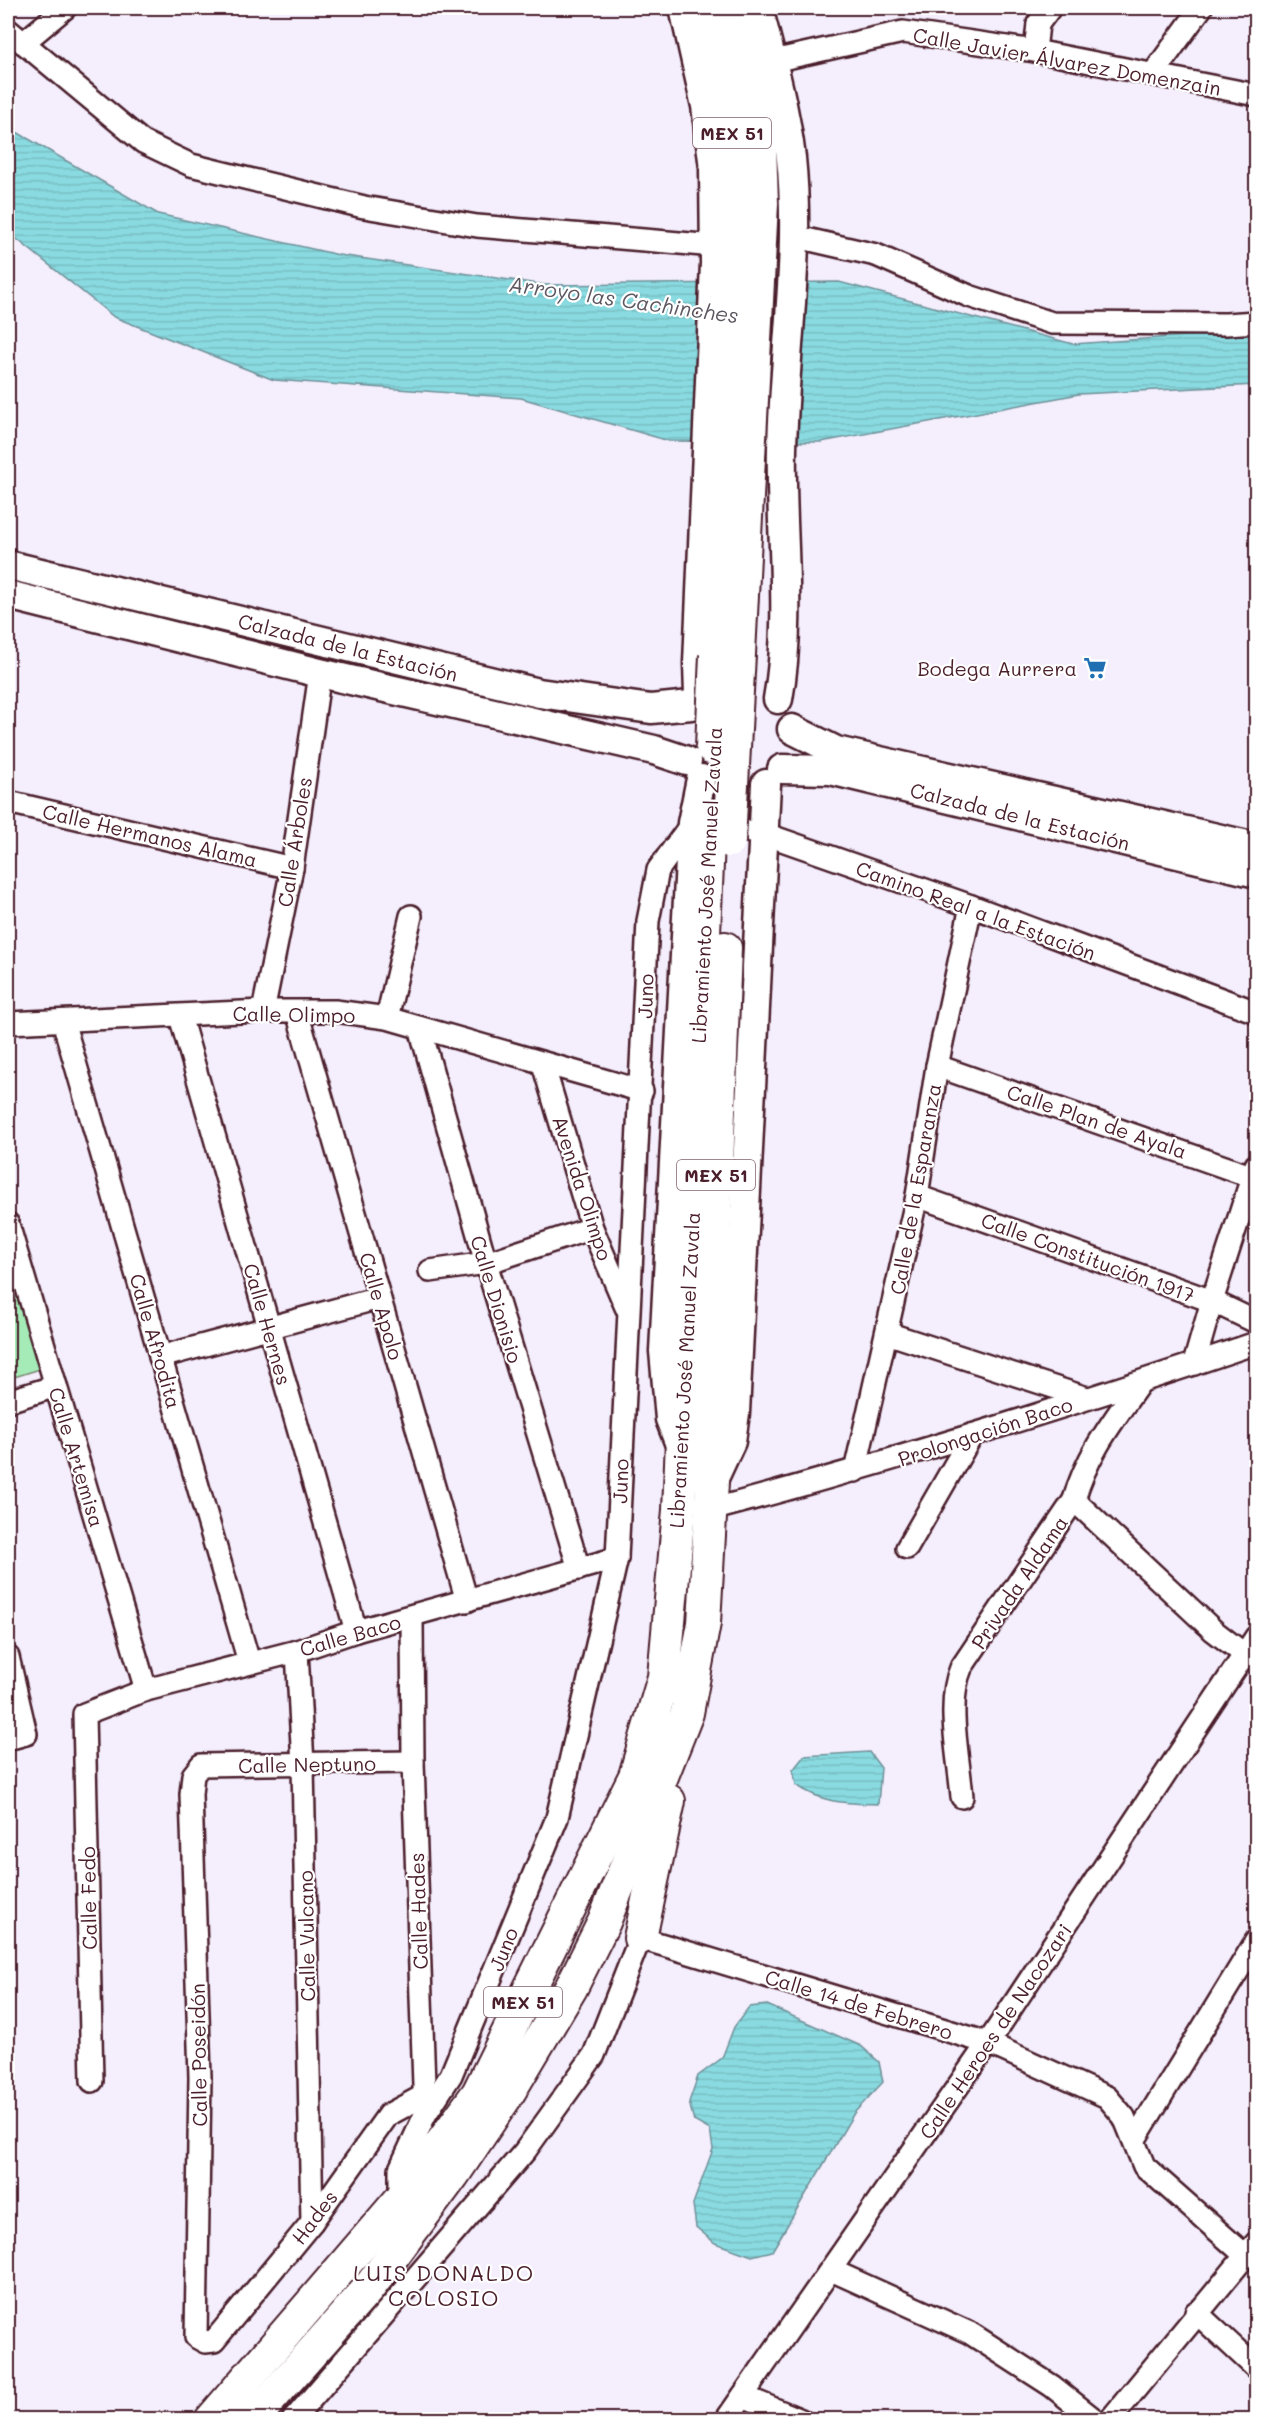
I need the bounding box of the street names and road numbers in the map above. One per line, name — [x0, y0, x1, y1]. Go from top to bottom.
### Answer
street label: Calle Javier Álvarez Domenzain — [911, 21, 1223, 101]
road number: MEX 51 — [693, 118, 771, 148]
street label: Calzada de la Estación — [235, 607, 461, 687]
street label: Libramiento José Manuel Zavala — [685, 726, 727, 1044]
street label: Calle Árboles — [271, 775, 317, 909]
street label: Calzada de la Estación — [907, 776, 1133, 856]
street label: Calle Hermanos Alama — [40, 798, 260, 872]
street label: Camino Real a la Estación — [853, 854, 1099, 966]
street label: Juno — [631, 973, 659, 1019]
street label: Calle Olimpo — [232, 1000, 356, 1028]
street label: Calle Plan de Ayala — [1004, 1078, 1190, 1164]
street label: Calle de la Esparanza — [884, 1081, 946, 1297]
street label: Avenida Olimpo — [547, 1112, 619, 1264]
road number: MEX 51 — [677, 1160, 755, 1190]
street label: Calle Constitución 1917 — [978, 1206, 1198, 1308]
street label: Libramiento José Manuel Zavala — [663, 1211, 705, 1529]
street label: Calle Dionisio — [465, 1232, 529, 1366]
street label: Calle Apolo — [354, 1249, 410, 1363]
street label: Calle Hernes — [238, 1260, 298, 1388]
street label: Calle Afrodita — [124, 1271, 188, 1411]
street label: Calle Artemisa — [43, 1384, 111, 1530]
street label: Prolongación Baco — [894, 1390, 1076, 1471]
street label: Juno — [606, 1458, 634, 1504]
street label: Privada Aldama — [965, 1510, 1073, 1654]
street label: Calle Baco — [296, 1608, 404, 1662]
street label: Calle Neptuno — [238, 1750, 376, 1778]
street label: Calle Fedo — [74, 1846, 102, 1950]
street label: Calle Hades — [403, 1852, 433, 1970]
street label: Calle Vulcano — [292, 1870, 320, 2002]
street label: Calle Heroes de Nacozari — [913, 1918, 1077, 2144]
street label: Juno — [483, 1923, 524, 1975]
street label: Calle 14 de Febrero — [762, 1963, 956, 2045]
street label: Calle Poseidón — [184, 1983, 212, 2127]
road number: MEX 51 — [484, 1987, 562, 2017]
street label: Hades — [285, 2185, 343, 2249]

